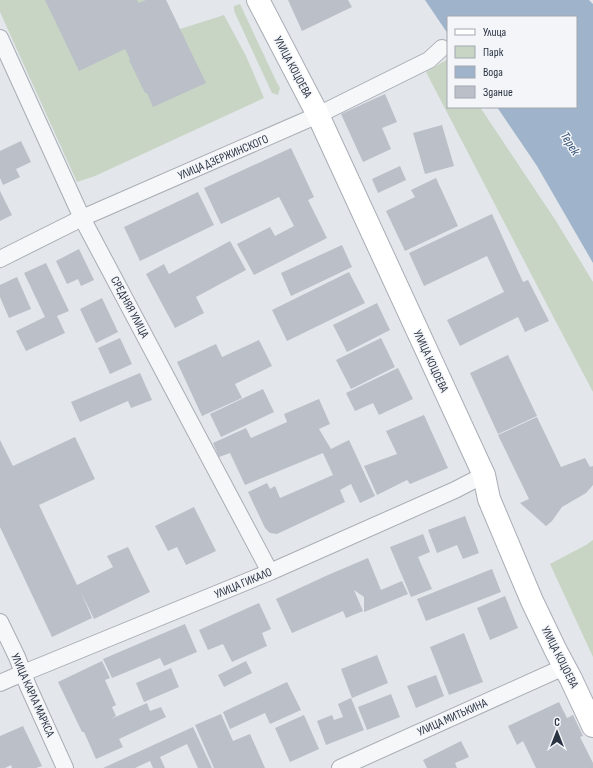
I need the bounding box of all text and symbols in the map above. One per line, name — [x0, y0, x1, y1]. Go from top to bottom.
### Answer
legend — [447, 16, 577, 108]
text: Улица — [483, 25, 507, 40]
street label: УЛИЦА КОЦОЕВА — [270, 34, 315, 101]
text: Парк — [483, 45, 504, 60]
text: Вода — [483, 65, 503, 80]
text: Здание — [483, 85, 513, 100]
water label: Терек — [557, 129, 584, 159]
street label: УЛИЦА ДЗЕРЖИНСКОГО — [176, 132, 271, 183]
street label: СРЕДНЯЯ УЛИЦА — [107, 274, 152, 341]
street label: УЛИЦА КОЦОЕВА — [410, 327, 452, 396]
street label: УЛИЦА ГИКАЛО — [212, 565, 274, 602]
street label: УЛИЦА КОЦОЕВА — [538, 624, 582, 691]
street label: УЛИЦА КАРЛА МАРКСА — [7, 651, 58, 740]
street label: УЛИЦА МИТЬКИНА — [415, 695, 490, 740]
north arrow — [537, 712, 577, 752]
text: С — [554, 716, 560, 729]

